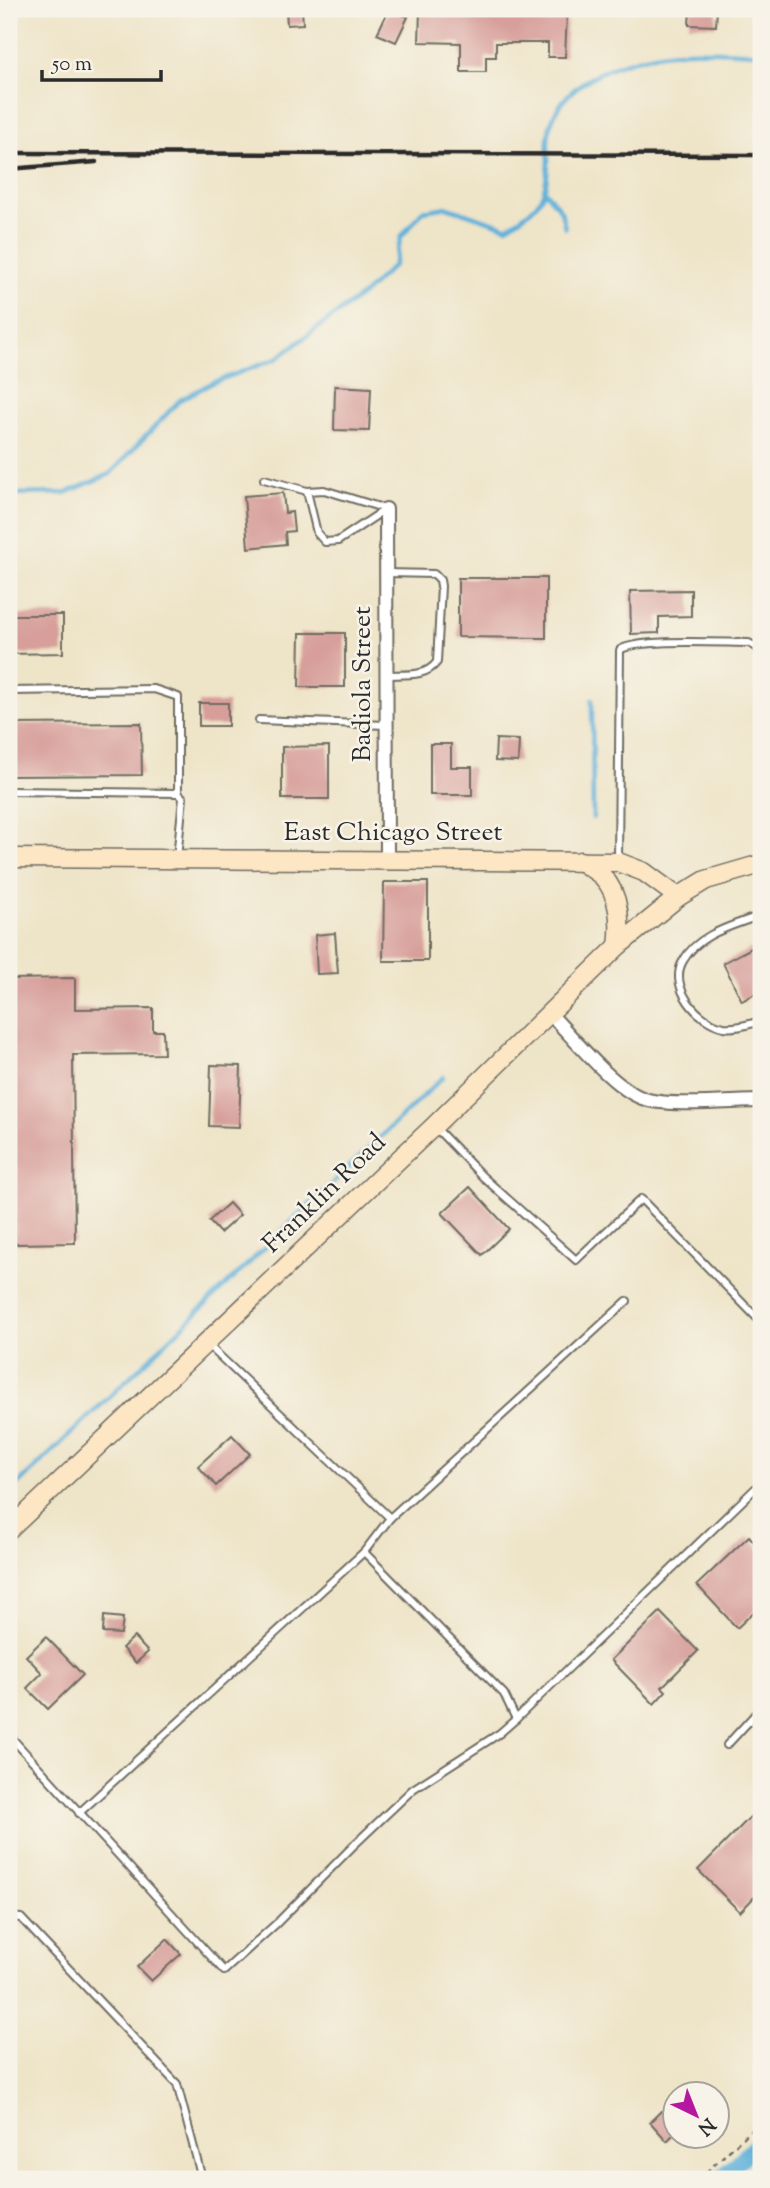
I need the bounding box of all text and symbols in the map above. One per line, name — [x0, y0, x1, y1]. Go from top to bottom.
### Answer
scale bar — [42, 38, 161, 82]
text: 50 m — [51, 50, 92, 80]
street label: Badiola Street — [345, 606, 382, 762]
street label: East Chicago Street — [284, 815, 502, 852]
street label: Franklin Road — [255, 1125, 395, 1263]
north arrow — [662, 2080, 732, 2150]
text: N — [691, 2111, 721, 2141]

